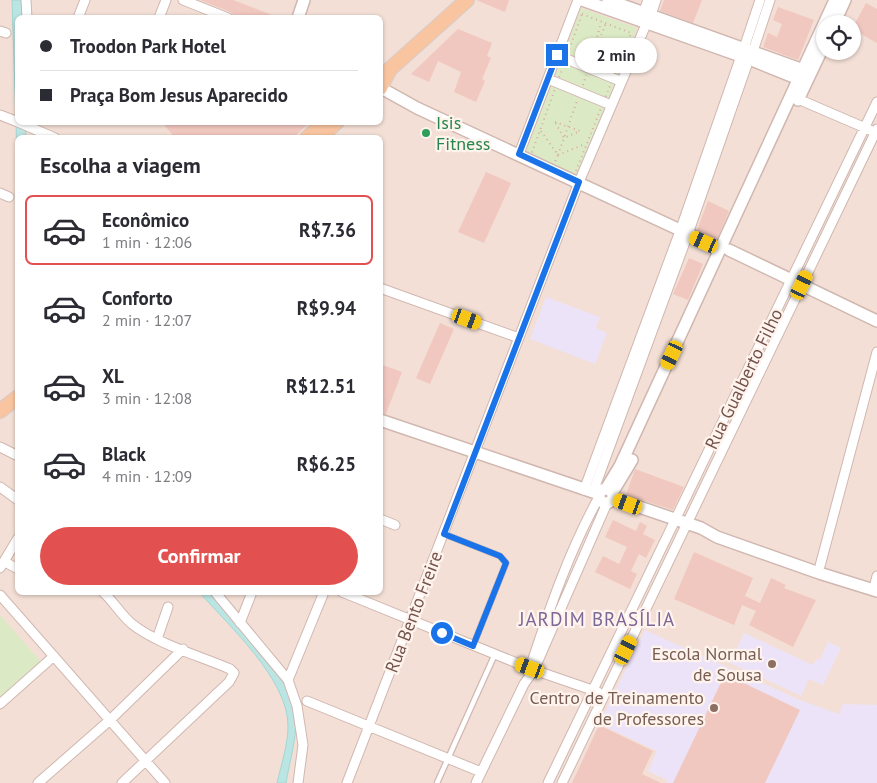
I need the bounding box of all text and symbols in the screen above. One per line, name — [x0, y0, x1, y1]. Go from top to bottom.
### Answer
map controls — [816, 15, 861, 60]
button: locate — [816, 15, 861, 60]
text: Troodon Park Hotel — [70, 34, 226, 58]
callout: 2 min — [574, 38, 657, 72]
route end — [546, 44, 568, 66]
text: 2 min — [596, 45, 636, 65]
text: Praça Bom Jesus Aparecido — [70, 83, 288, 107]
place label: Isis Fitness — [436, 111, 490, 155]
marker: Isis Fitness — [420, 127, 432, 139]
text: Escolha a viagem — [40, 151, 201, 179]
icon: car — [42, 208, 87, 253]
text: Econômico — [102, 208, 189, 232]
text: R$7.36 — [299, 218, 356, 242]
car — [687, 229, 720, 255]
text: 1 min · 12:06 — [102, 232, 192, 252]
car — [788, 268, 815, 302]
icon: car — [42, 286, 87, 331]
text: Conforto — [102, 286, 173, 310]
text: R$9.94 — [297, 296, 356, 320]
street label: Rua Gualberto Filho — [700, 305, 788, 453]
car — [450, 307, 483, 331]
text: 2 min · 12:07 — [102, 310, 192, 330]
car — [658, 338, 685, 372]
icon: car — [42, 364, 87, 409]
text: XL — [102, 364, 124, 388]
text: R$12.51 — [286, 374, 356, 398]
text: 3 min · 12:08 — [102, 388, 192, 408]
icon: car — [42, 442, 87, 487]
text: Black — [102, 442, 146, 466]
text: R$6.25 — [297, 452, 356, 476]
text: 4 min · 12:09 — [102, 466, 192, 486]
car — [611, 492, 644, 516]
button: Confirmar — [40, 527, 358, 585]
street label: Rua Bento Freire — [380, 548, 447, 676]
district label: JARDIM BRASÍLIA — [518, 607, 675, 631]
route start — [431, 622, 453, 644]
car — [612, 633, 639, 667]
place label: Escola Normal de Sousa — [652, 642, 763, 686]
car — [513, 656, 546, 680]
marker: Escola Normal de Sousa — [766, 658, 778, 670]
place label: Centro de Treinamento de Professores — [529, 686, 704, 730]
marker: Centro de Treinamento de Professores — [708, 702, 720, 714]

